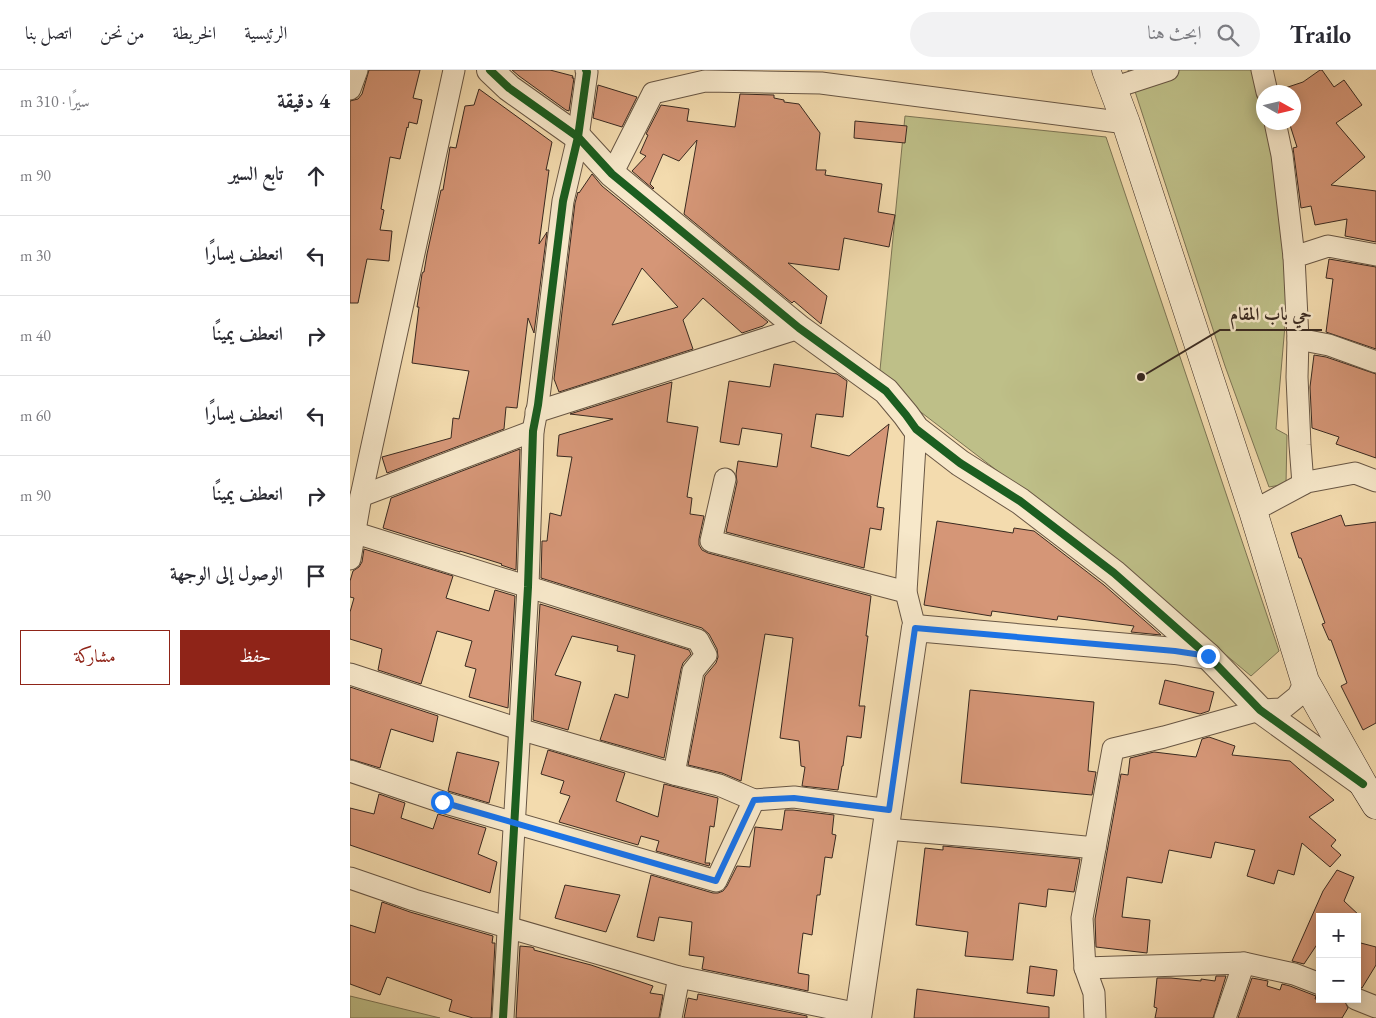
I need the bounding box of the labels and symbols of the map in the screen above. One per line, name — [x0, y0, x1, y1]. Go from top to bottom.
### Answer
north arrow — [1256, 85, 1301, 130]
callout: حي باب المقام — [1220, 297, 1322, 330]
text: حي باب المقام — [1230, 302, 1312, 330]
route end — [1197, 645, 1220, 668]
route start — [431, 791, 454, 814]

